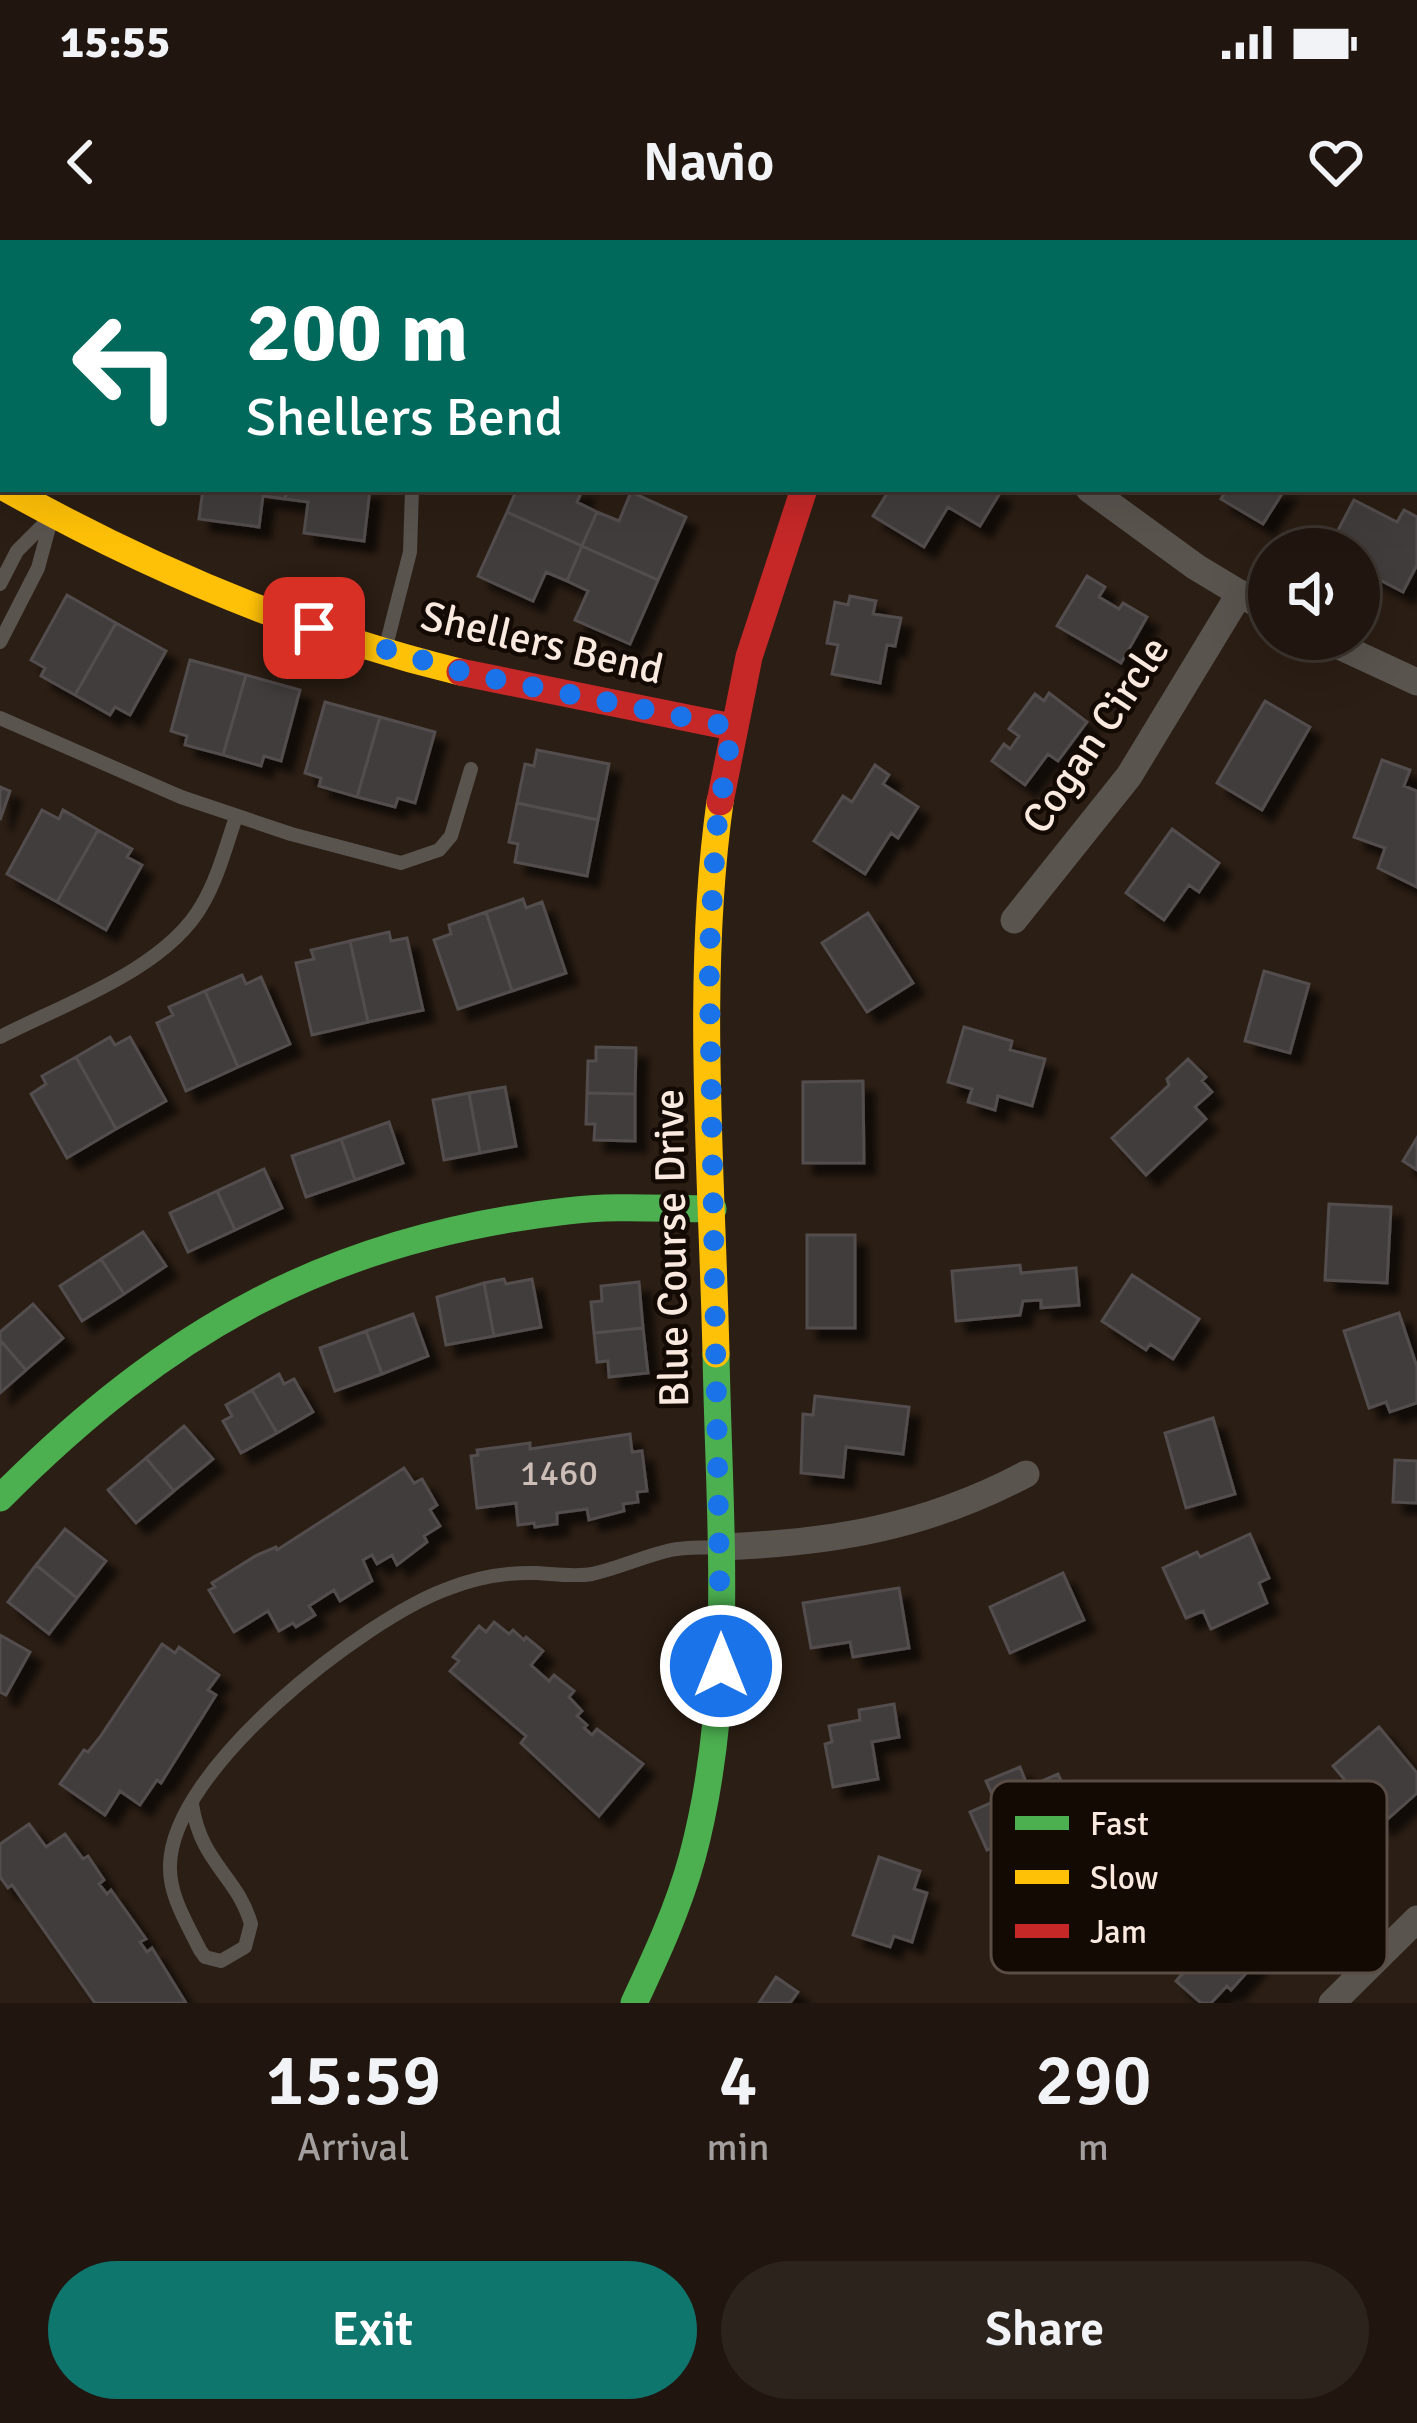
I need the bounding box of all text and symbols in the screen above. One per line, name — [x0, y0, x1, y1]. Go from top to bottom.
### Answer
text: 15:55 — [60, 15, 170, 70]
icon: back — [48, 129, 114, 195]
text: Navio — [643, 129, 774, 196]
icon: heart — [1303, 129, 1369, 195]
text: 200 m — [246, 281, 468, 385]
icon: left — [48, 288, 204, 444]
text: Shellers Bend — [246, 384, 563, 451]
map controls — [1248, 528, 1380, 660]
button: sound — [1248, 528, 1380, 660]
pin — [263, 577, 365, 679]
street label: Shellers Bend — [416, 590, 668, 696]
icon: arrive — [281, 595, 347, 661]
street label: Cogan Circle — [1011, 627, 1181, 843]
street label: Blue Course Drive — [644, 1088, 700, 1408]
house number: 1460 — [520, 1451, 598, 1496]
position arrow — [658, 1603, 784, 1729]
legend — [991, 1781, 1387, 1973]
text: Fast — [1090, 1804, 1149, 1845]
text: Slow — [1090, 1858, 1159, 1899]
text: Jam — [1090, 1912, 1147, 1953]
text: 15:59 — [265, 2036, 441, 2125]
text: 4 — [719, 2036, 758, 2125]
text: 290 — [1035, 2036, 1152, 2125]
text: Arrival — [297, 2123, 409, 2171]
text: min — [707, 2123, 770, 2171]
text: m — [1078, 2123, 1109, 2171]
button: Exit — [48, 2261, 697, 2399]
button: Share — [721, 2261, 1369, 2399]

